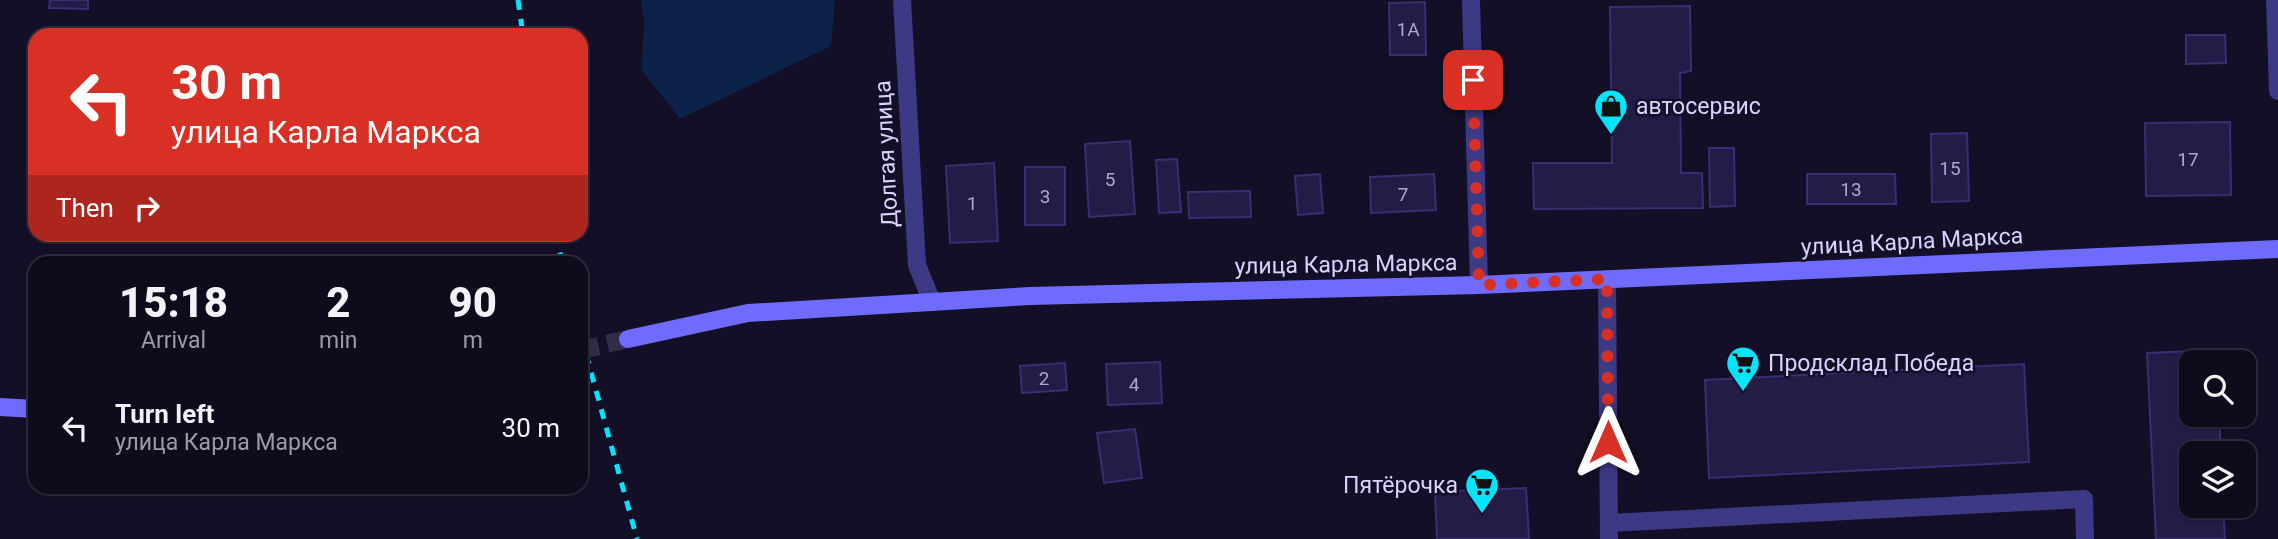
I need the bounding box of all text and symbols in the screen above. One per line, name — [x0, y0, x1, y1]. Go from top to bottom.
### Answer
house number: 1А — [1396, 18, 1420, 41]
pin — [1443, 50, 1503, 110]
text: 30 m — [171, 54, 282, 111]
icon: left — [56, 56, 147, 147]
icon: arrive — [1454, 61, 1492, 99]
street label: Долгая улица — [869, 80, 904, 228]
shop icon: автосервис — [1592, 87, 1630, 136]
place label: автосервис — [1636, 93, 1761, 120]
text: улица Карла Маркса — [171, 113, 481, 151]
house number: 17 — [2177, 148, 2199, 171]
house number: 15 — [1939, 157, 1961, 180]
house number: 5 — [1105, 168, 1115, 191]
house number: 13 — [1840, 178, 1862, 201]
house number: 7 — [1398, 183, 1408, 206]
house number: 3 — [1040, 185, 1050, 208]
icon: right — [128, 189, 166, 227]
house number: 1 — [967, 192, 977, 215]
text: Then — [56, 193, 114, 223]
street label: улица Карла Маркса — [1800, 222, 2024, 261]
street label: улица Карла Маркса — [1234, 249, 1458, 280]
text: 15:18 — [119, 278, 228, 327]
text: 2 — [326, 278, 350, 327]
text: 90 — [449, 278, 497, 327]
text: Arrival — [141, 327, 206, 354]
text: min — [319, 327, 358, 354]
text: m — [463, 327, 483, 354]
supermarket icon: Продсклад Победа — [1724, 344, 1762, 393]
place label: Продсклад Победа — [1768, 350, 1974, 377]
map controls — [2179, 350, 2256, 518]
button: search — [2179, 350, 2256, 427]
house number: 2 — [1039, 367, 1049, 390]
house number: 4 — [1129, 373, 1140, 396]
text: Turn left — [115, 399, 214, 429]
position arrow — [1571, 405, 1645, 479]
icon: left — [56, 409, 94, 447]
text: 30 m — [502, 413, 560, 443]
text: улица Карла Маркса — [115, 429, 338, 456]
button: layers — [2179, 441, 2256, 518]
supermarket icon: Пятёрочка — [1463, 466, 1501, 515]
place label: Пятёрочка — [1343, 472, 1458, 499]

